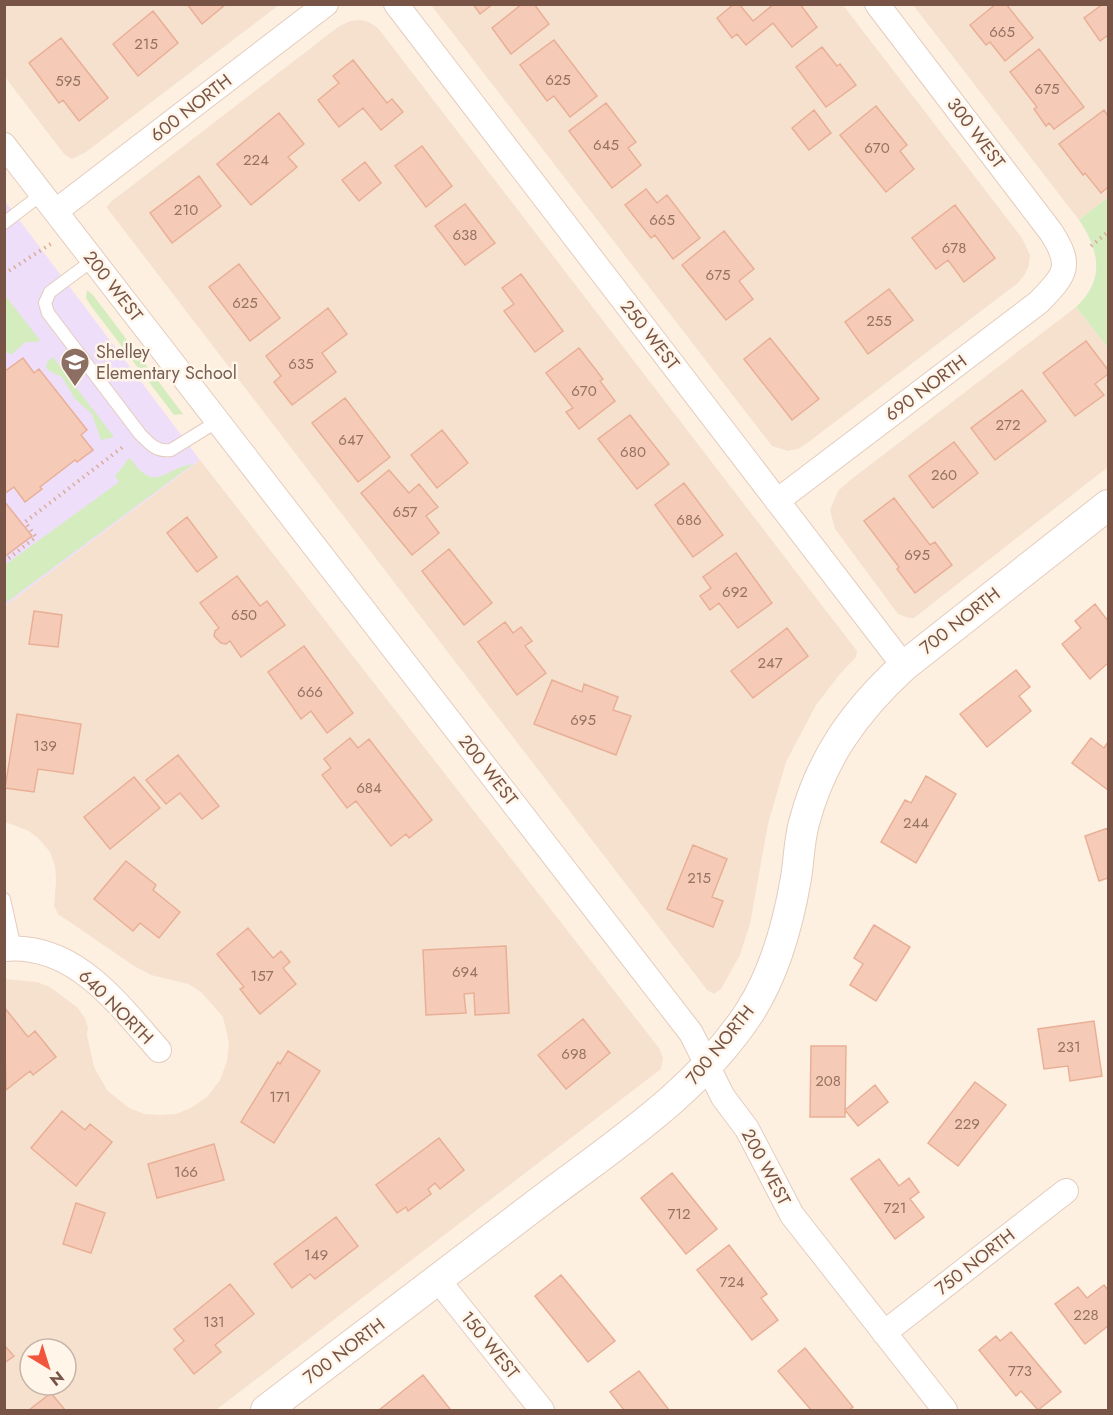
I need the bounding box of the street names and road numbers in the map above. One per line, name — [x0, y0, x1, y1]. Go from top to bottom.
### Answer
street label: 600 NORTH — [145, 68, 237, 148]
street label: 300 WEST — [941, 92, 1012, 174]
street label: 200 WEST — [77, 245, 149, 327]
street label: 250 WEST — [614, 294, 686, 376]
street label: 690 NORTH — [880, 349, 972, 427]
street label: 700 NORTH — [914, 581, 1006, 661]
street label: 200 WEST — [452, 729, 524, 811]
street label: 640 NORTH — [73, 964, 159, 1050]
street label: 700 NORTH — [680, 1000, 760, 1090]
street label: 200 WEST — [735, 1124, 797, 1210]
street label: 750 NORTH — [929, 1222, 1021, 1302]
street label: 150 WEST — [455, 1306, 526, 1385]
street label: 700 NORTH — [298, 1312, 390, 1390]

